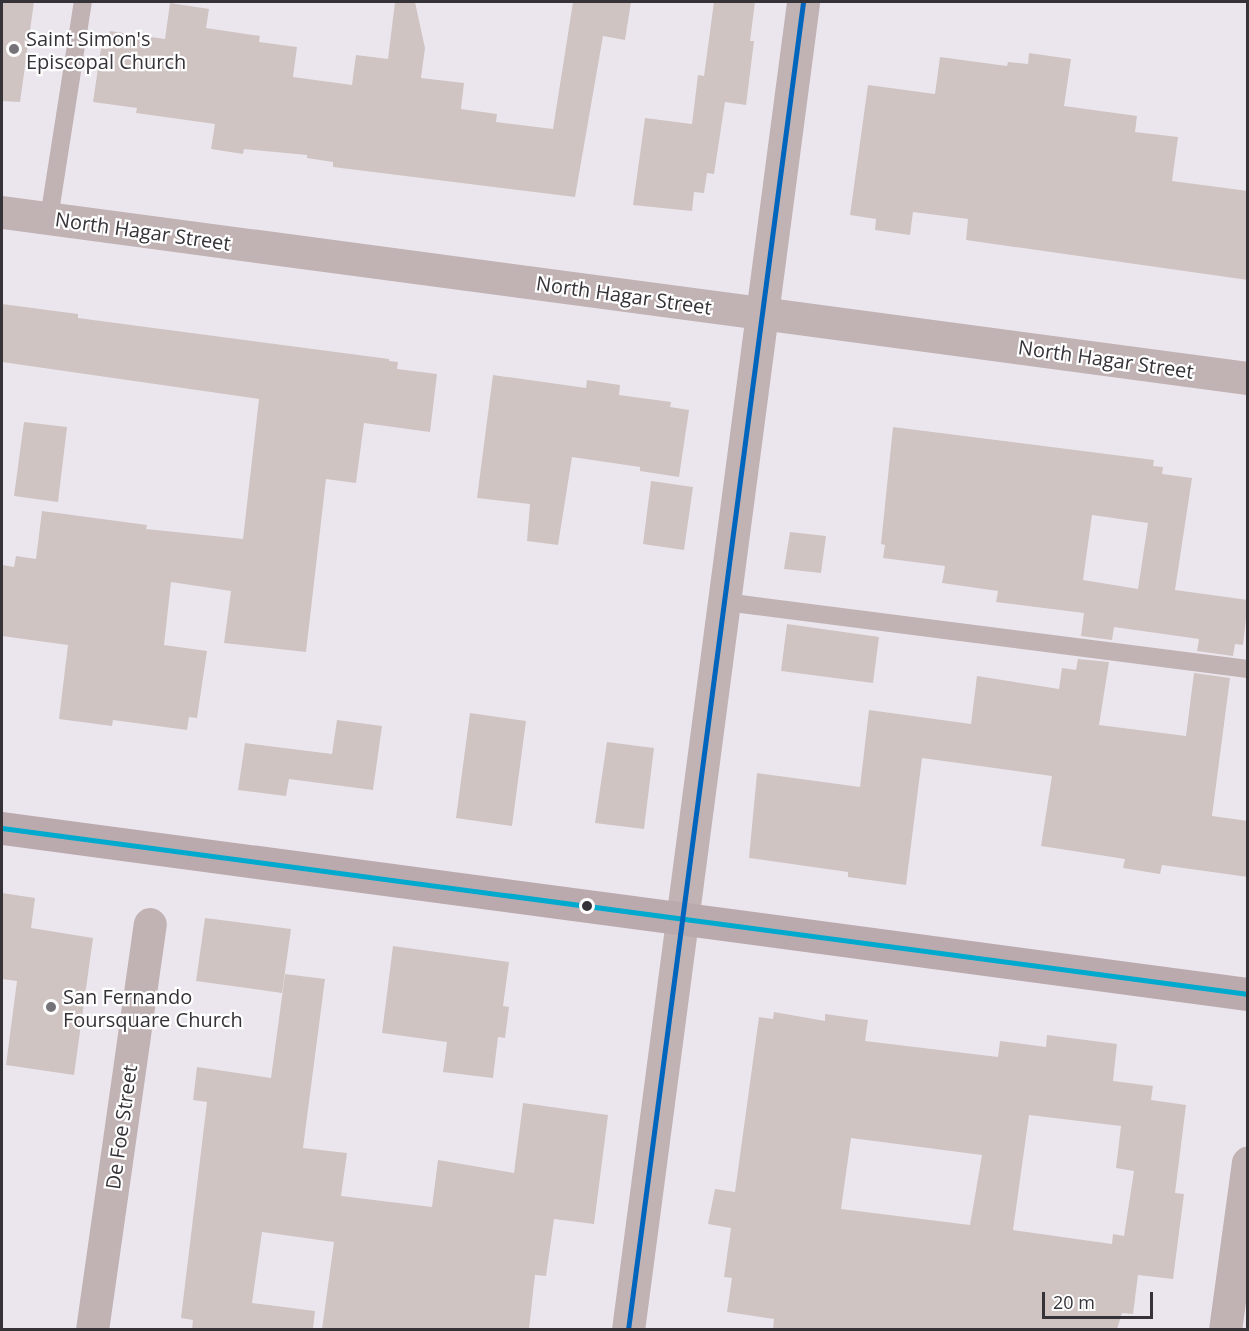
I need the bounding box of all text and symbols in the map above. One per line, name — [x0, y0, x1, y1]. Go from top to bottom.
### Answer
place label: Saint Simon's Episcopal Church — [26, 26, 186, 73]
marker: Saint Simon's Episcopal Church — [7, 42, 21, 56]
street label: North Hagar Street — [54, 207, 232, 255]
street label: North Hagar Street — [535, 271, 713, 319]
street label: North Hagar Street — [1017, 335, 1195, 383]
unlabelled marker — [581, 900, 593, 912]
place label: San Fernando Foursquare Church — [63, 984, 243, 1031]
marker: San Fernando Foursquare Church — [44, 1000, 58, 1014]
street label: De Foe Street — [100, 1063, 142, 1191]
scale bar — [1045, 1280, 1156, 1318]
text: 20 m — [1053, 1290, 1095, 1314]

